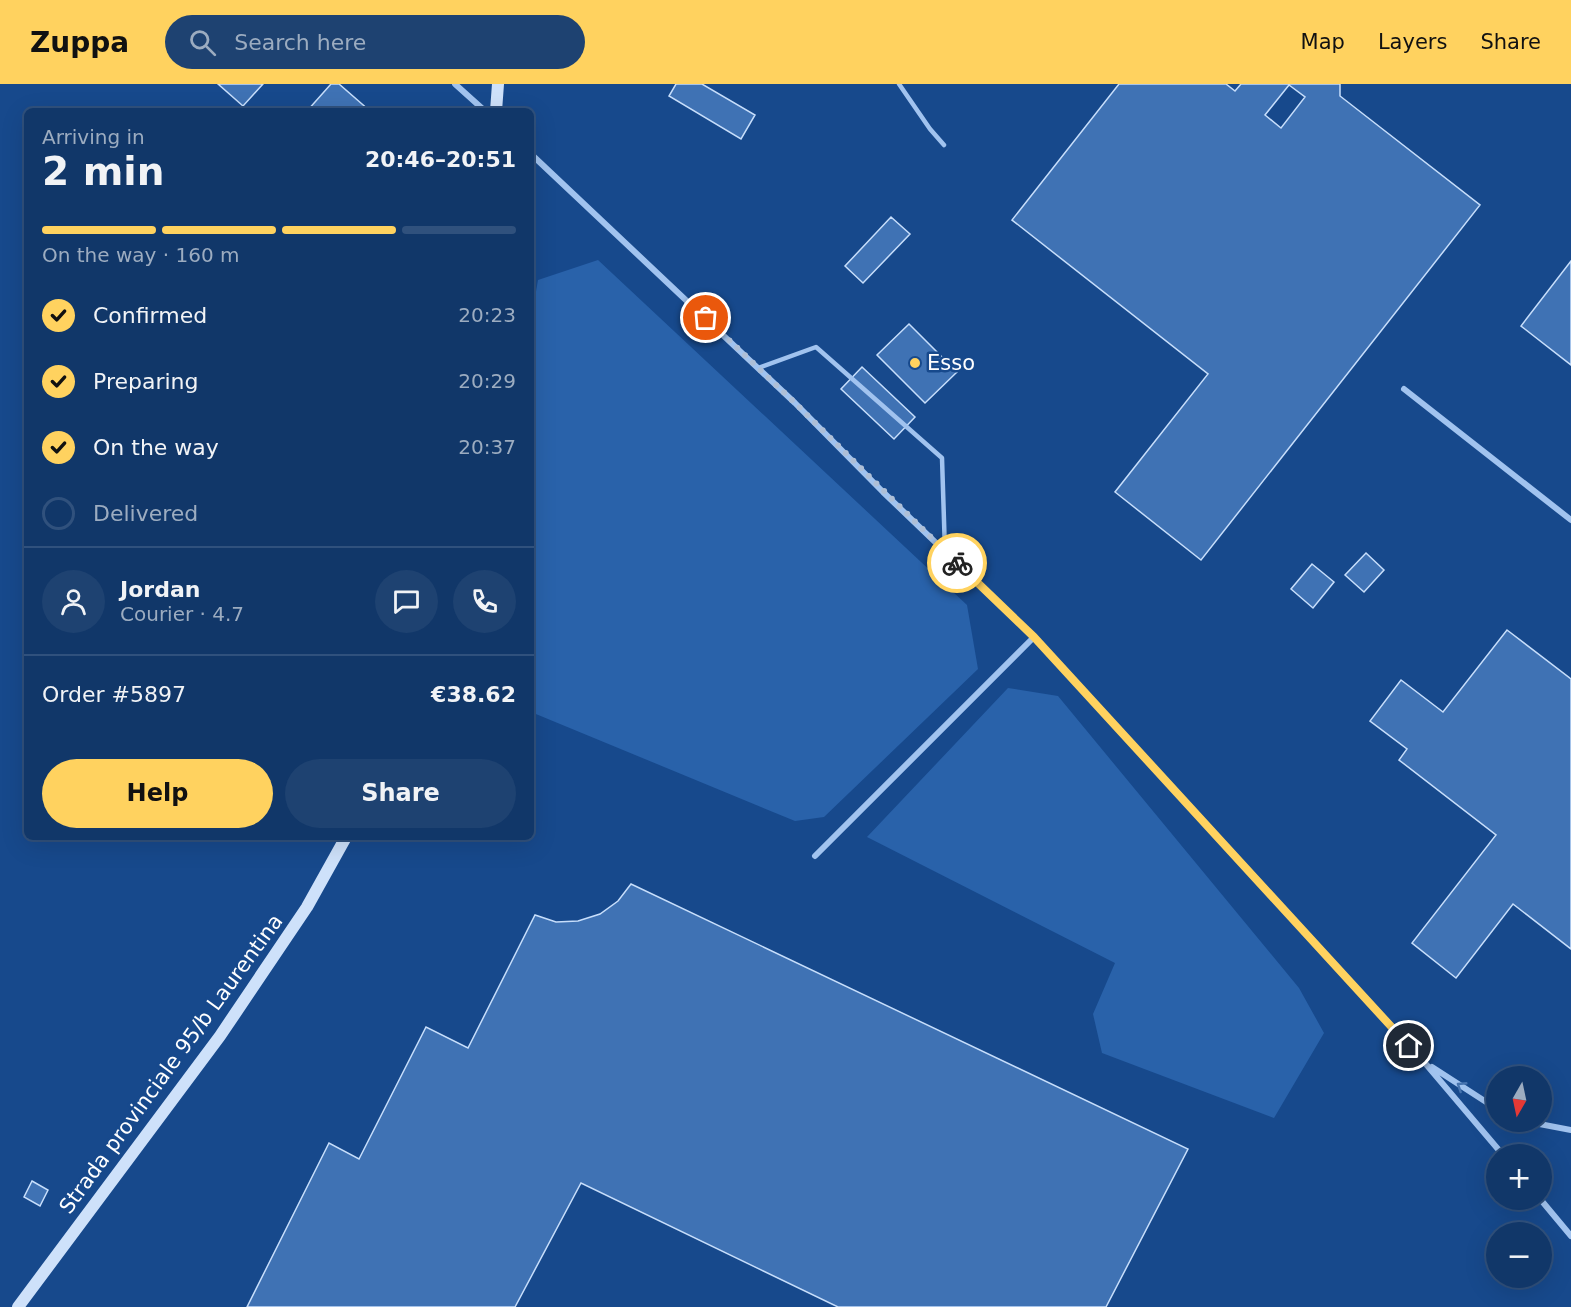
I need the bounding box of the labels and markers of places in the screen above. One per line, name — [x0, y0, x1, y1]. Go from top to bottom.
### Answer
pin — [680, 292, 731, 343]
place label: Esso — [927, 351, 975, 375]
marker: Esso — [908, 356, 922, 370]
pin — [1383, 1020, 1434, 1071]

